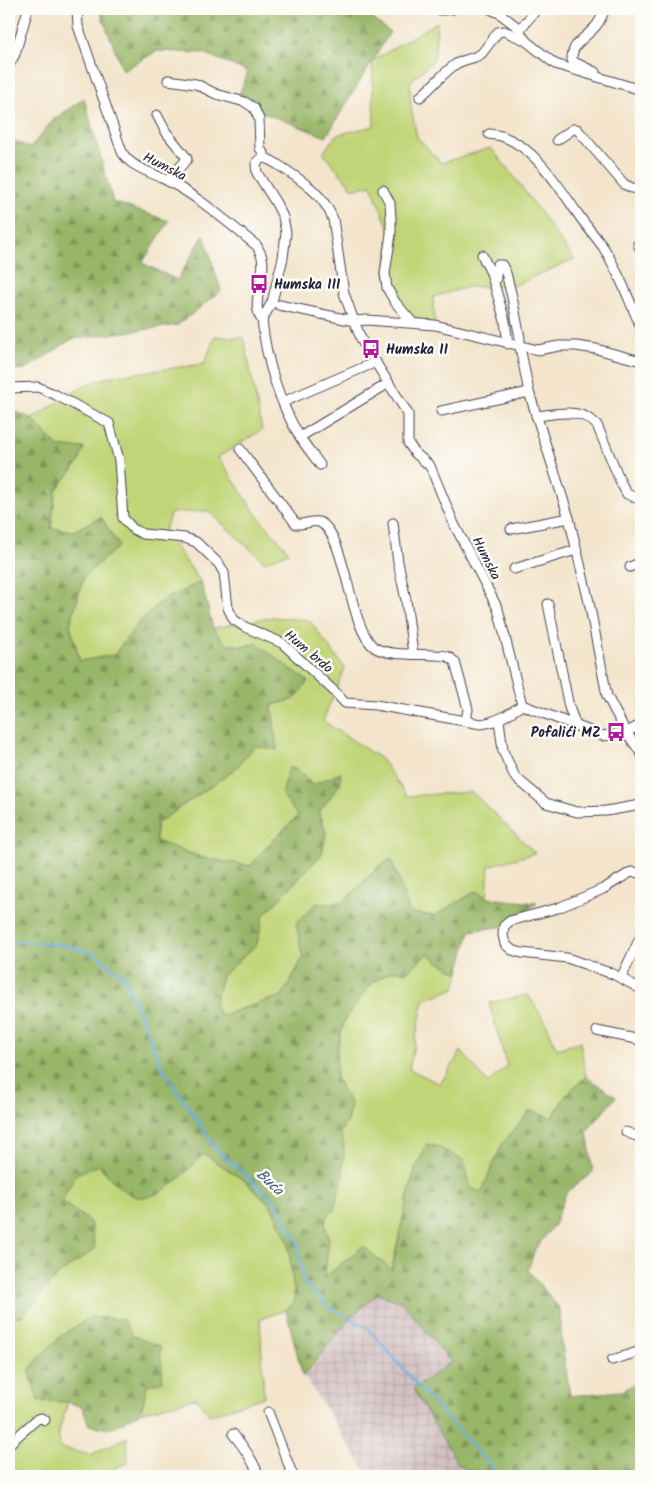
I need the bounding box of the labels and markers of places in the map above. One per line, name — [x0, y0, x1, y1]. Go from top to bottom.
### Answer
bus stop icon: Humska III — [248, 273, 270, 295]
place label: Humska III — [274, 274, 340, 296]
bus stop icon: Humska II — [360, 338, 382, 360]
place label: Humska II — [386, 339, 448, 361]
bus stop icon: Pofalići MZ — [605, 721, 627, 743]
place label: Pofalići MZ — [531, 722, 601, 744]

